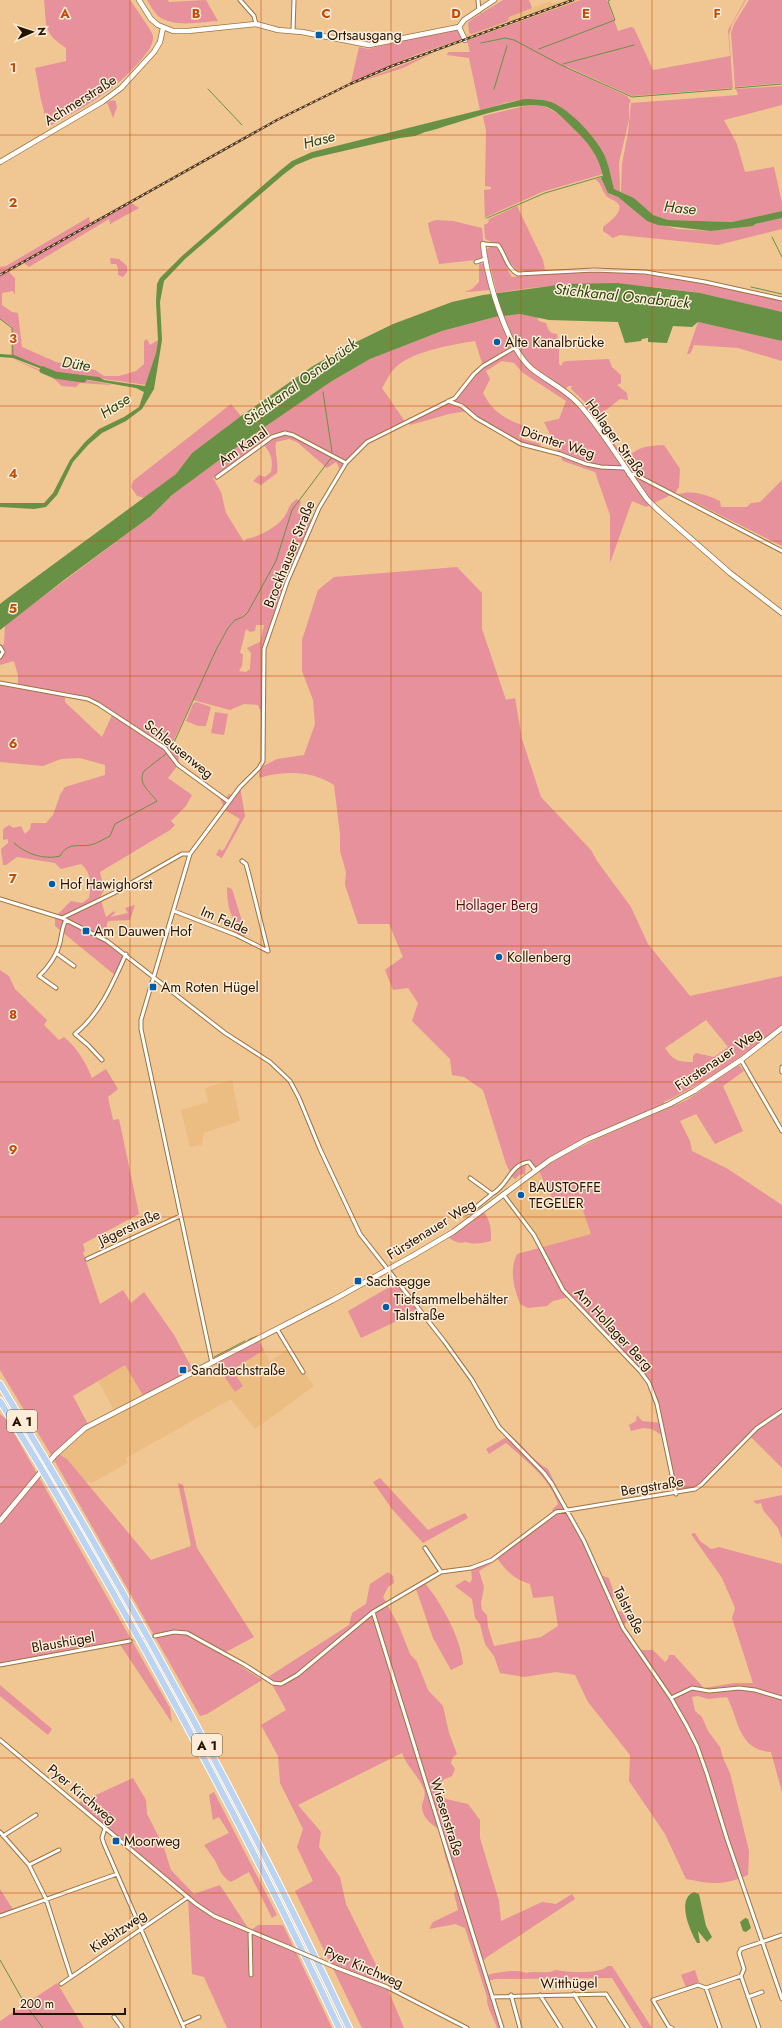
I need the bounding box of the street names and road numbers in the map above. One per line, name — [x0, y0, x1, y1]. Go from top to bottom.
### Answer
street label: Achmerstraße — [40, 70, 120, 130]
street label: Hollager Straße — [581, 395, 651, 481]
street label: Dörnter Weg — [518, 421, 598, 463]
street label: Am Kanal — [214, 422, 272, 470]
street label: Brockhauser Straße — [258, 497, 320, 611]
street label: Schleusenweg — [140, 715, 218, 783]
street label: Im Felde — [198, 901, 252, 939]
street label: Fürstenauer Weg — [671, 1022, 765, 1096]
street label: Fürstenauer Weg — [383, 1194, 479, 1264]
street label: Jägerstraße — [93, 1204, 163, 1251]
street label: Am Hollager Berg — [570, 1283, 658, 1375]
road number: A 1 — [7, 1410, 37, 1432]
street label: Bergstraße — [619, 1471, 685, 1501]
street label: Talstraße — [609, 1583, 649, 1637]
street label: Blaushügel — [30, 1627, 96, 1657]
road number: A 1 — [192, 1734, 222, 1756]
street label: Pyer Kirchweg — [43, 1759, 121, 1829]
street label: Wiesenstraße — [426, 1776, 468, 1858]
street label: Kiebitzweg — [86, 1905, 150, 1957]
street label: Pyer Kirchweg — [321, 1941, 407, 1993]
street label: Witthügel — [540, 1973, 598, 1993]

